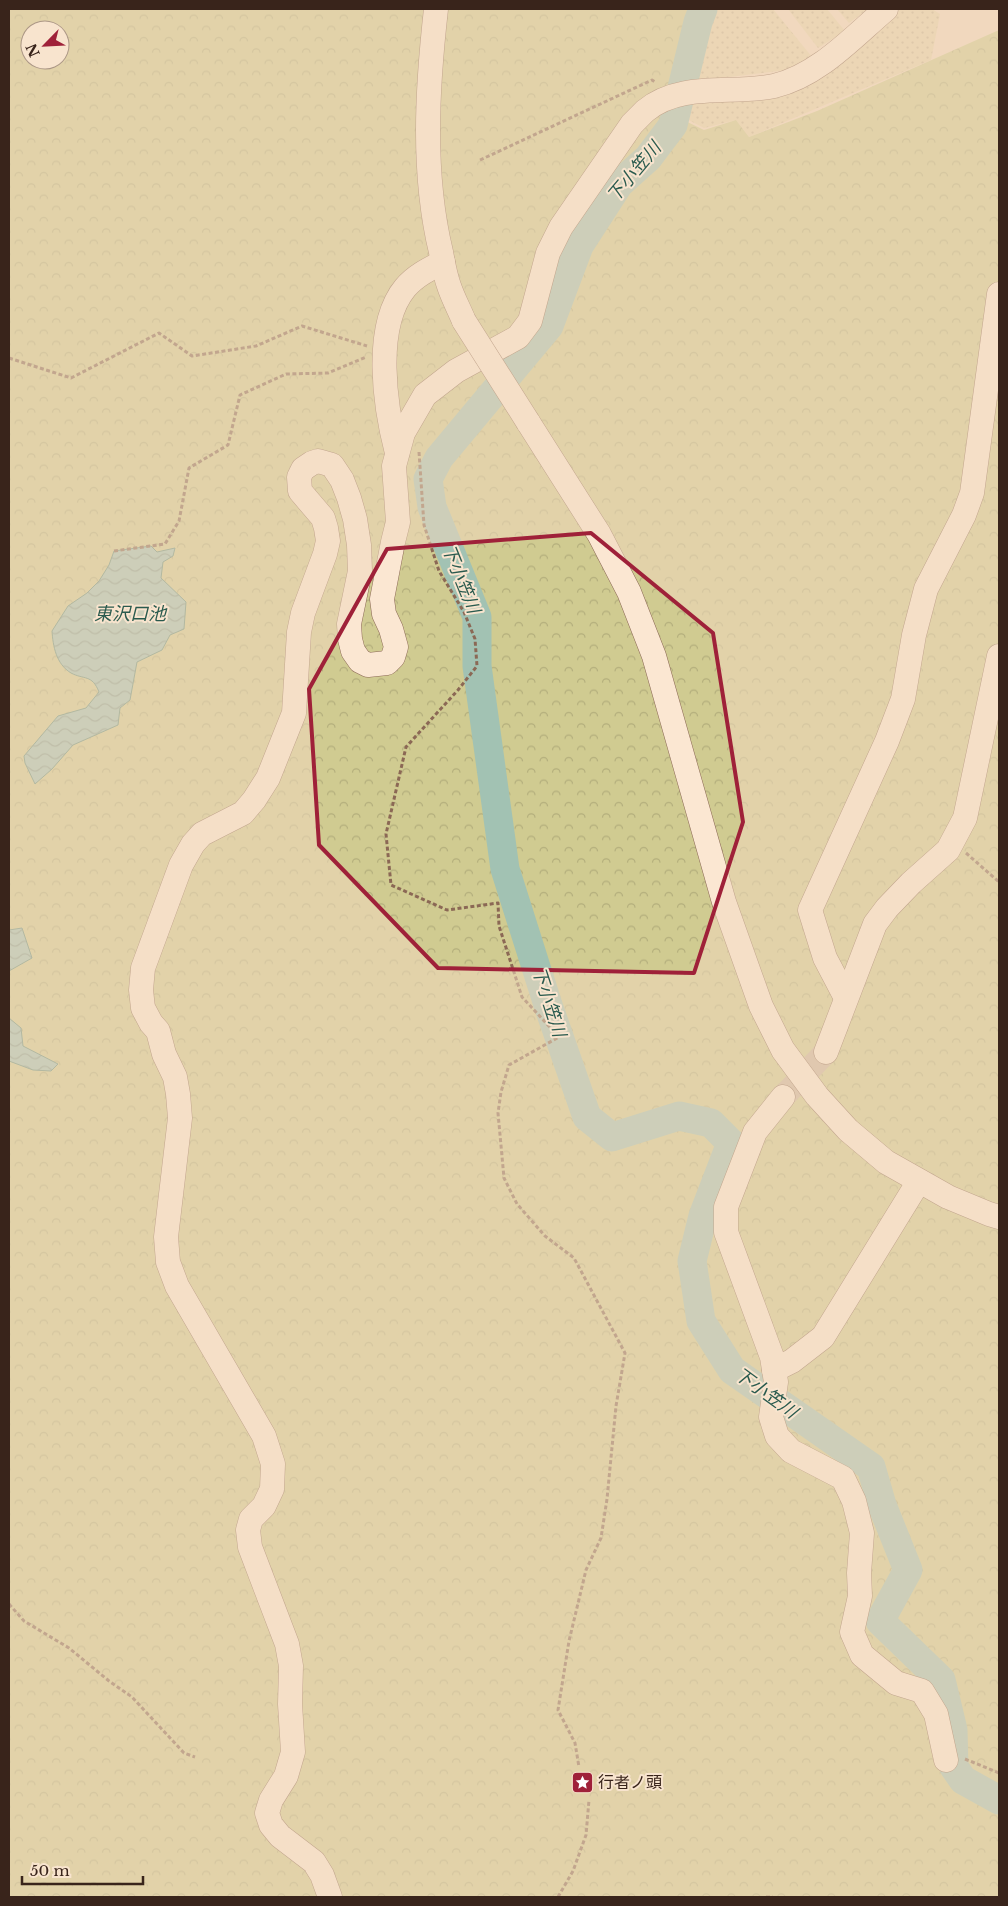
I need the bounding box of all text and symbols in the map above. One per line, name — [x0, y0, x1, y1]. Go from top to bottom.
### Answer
north arrow — [20, 20, 70, 70]
text: N — [22, 41, 44, 60]
water label: 下小笠川 — [602, 136, 667, 207]
water label: 下小笠川 — [437, 542, 485, 618]
water label: 東沢口池 — [94, 603, 168, 625]
water label: 下小笠川 — [527, 964, 571, 1042]
water label: 下小笠川 — [730, 1363, 803, 1424]
place icon: 行者ノ頭 — [570, 1770, 594, 1794]
place label: 行者ノ頭 — [598, 1772, 662, 1792]
scale bar — [22, 1854, 144, 1886]
text: 50 m — [30, 1861, 70, 1880]

